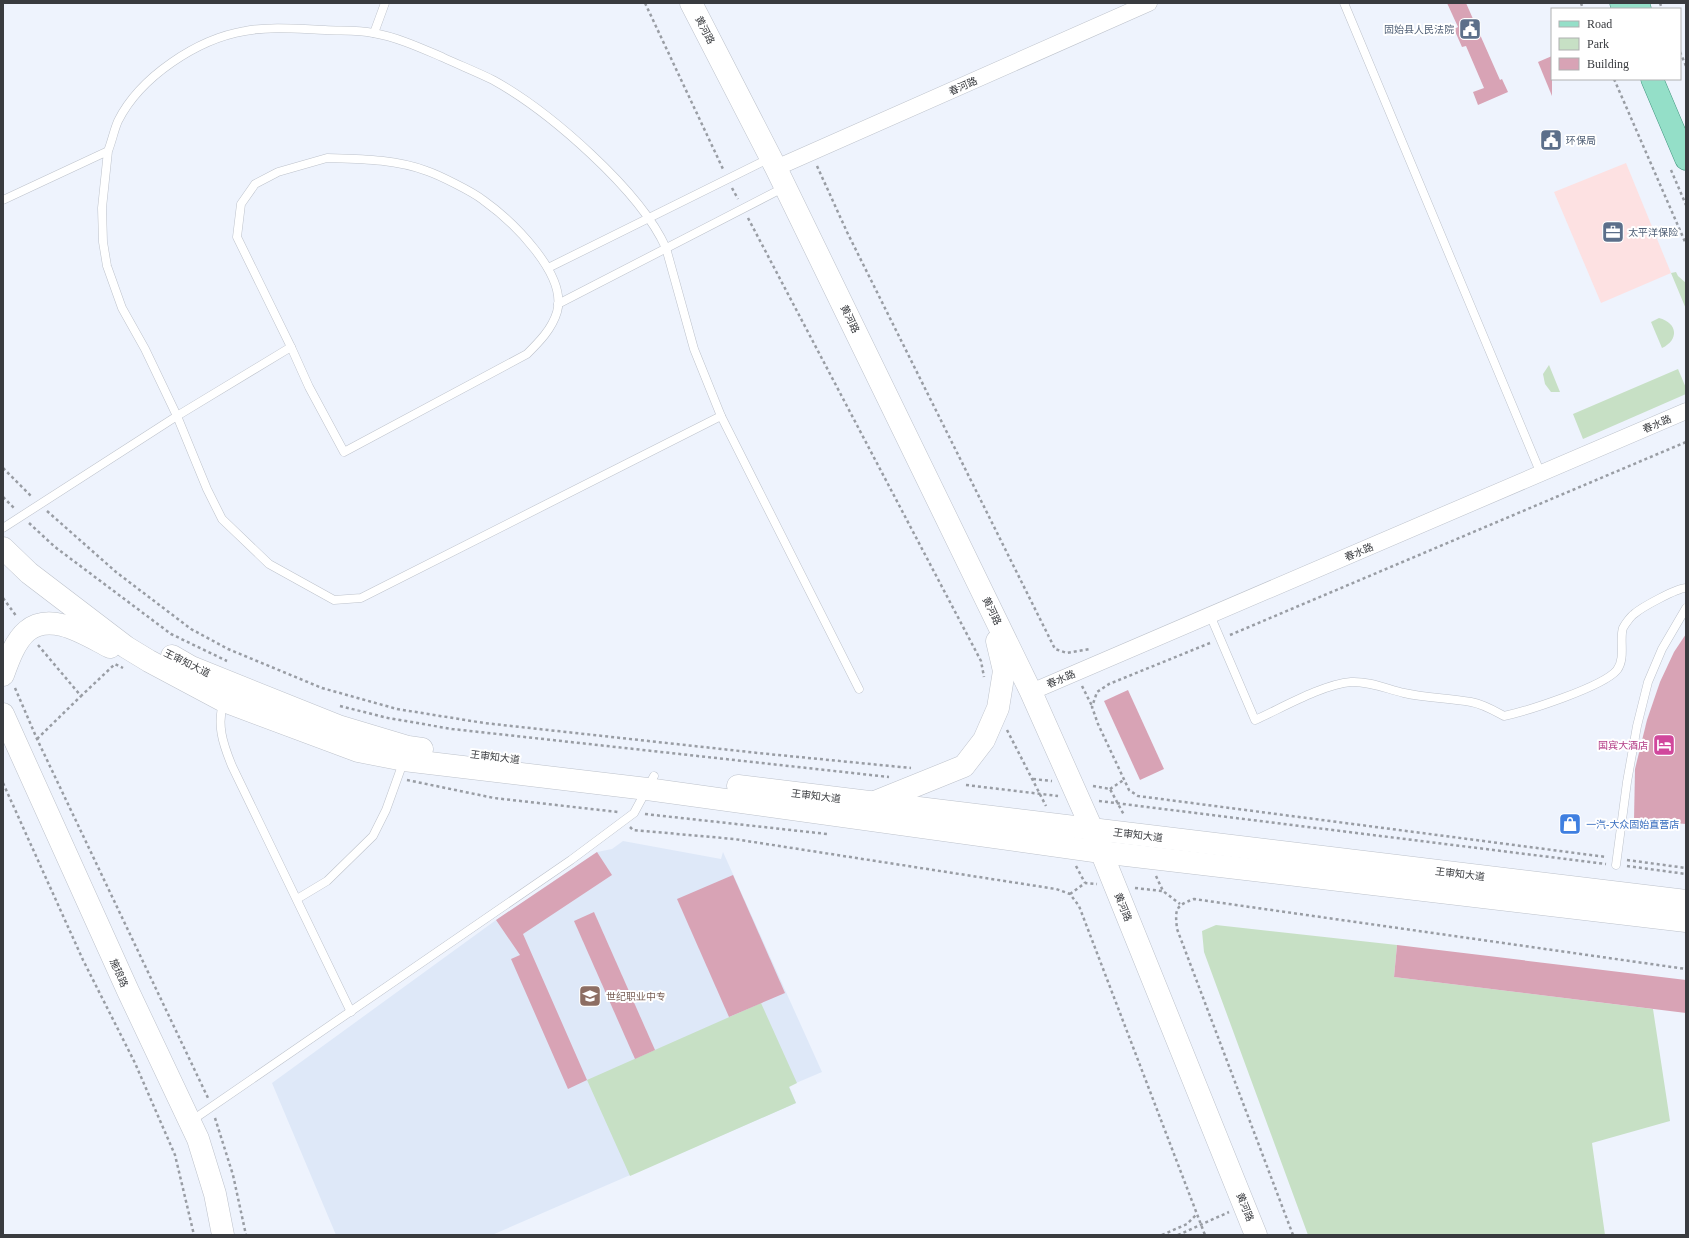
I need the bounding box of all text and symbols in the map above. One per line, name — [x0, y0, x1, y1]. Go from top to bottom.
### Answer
legend — [1551, 8, 1681, 80]
street label: 黄河路 — [693, 14, 717, 46]
public building icon: 固始县人民法院 — [1457, 16, 1483, 42]
text: Road — [1587, 17, 1612, 31]
place label: 固始县人民法院 — [1384, 24, 1454, 35]
text: Park — [1587, 37, 1609, 51]
text: Building — [1587, 57, 1629, 71]
street label: 春河路 — [947, 75, 979, 97]
public building icon: 环保局 — [1538, 127, 1564, 153]
place label: 环保局 — [1566, 135, 1596, 146]
office icon: 太平洋保险 — [1600, 219, 1626, 245]
place label: 太平洋保险 — [1628, 227, 1678, 238]
street label: 黄河路 — [838, 303, 862, 335]
street label: 春水路 — [1641, 413, 1673, 435]
street label: 春水路 — [1343, 541, 1375, 563]
street label: 黄河路 — [980, 595, 1004, 627]
street label: 王审知大道 — [162, 647, 212, 679]
street label: 春水路 — [1045, 668, 1077, 690]
hotel icon: 国宾大酒店 — [1651, 732, 1677, 758]
place label: 国宾大酒店 — [1598, 740, 1648, 751]
street label: 王审知大道 — [470, 748, 520, 766]
street label: 王审知大道 — [791, 787, 841, 805]
shop icon: 一汽-大众固始直营店 — [1557, 811, 1583, 837]
place label: 一汽-大众固始直营店 — [1586, 819, 1679, 830]
street label: 王审知大道 — [1113, 826, 1163, 844]
street label: 王审知大道 — [1435, 865, 1485, 883]
street label: 黄河路 — [1112, 891, 1134, 923]
street label: 施琅路 — [108, 957, 130, 989]
school or university icon: 世纪职业中专 — [577, 983, 603, 1009]
place label: 世纪职业中专 — [606, 991, 666, 1002]
street label: 黄河路 — [1234, 1191, 1256, 1223]

